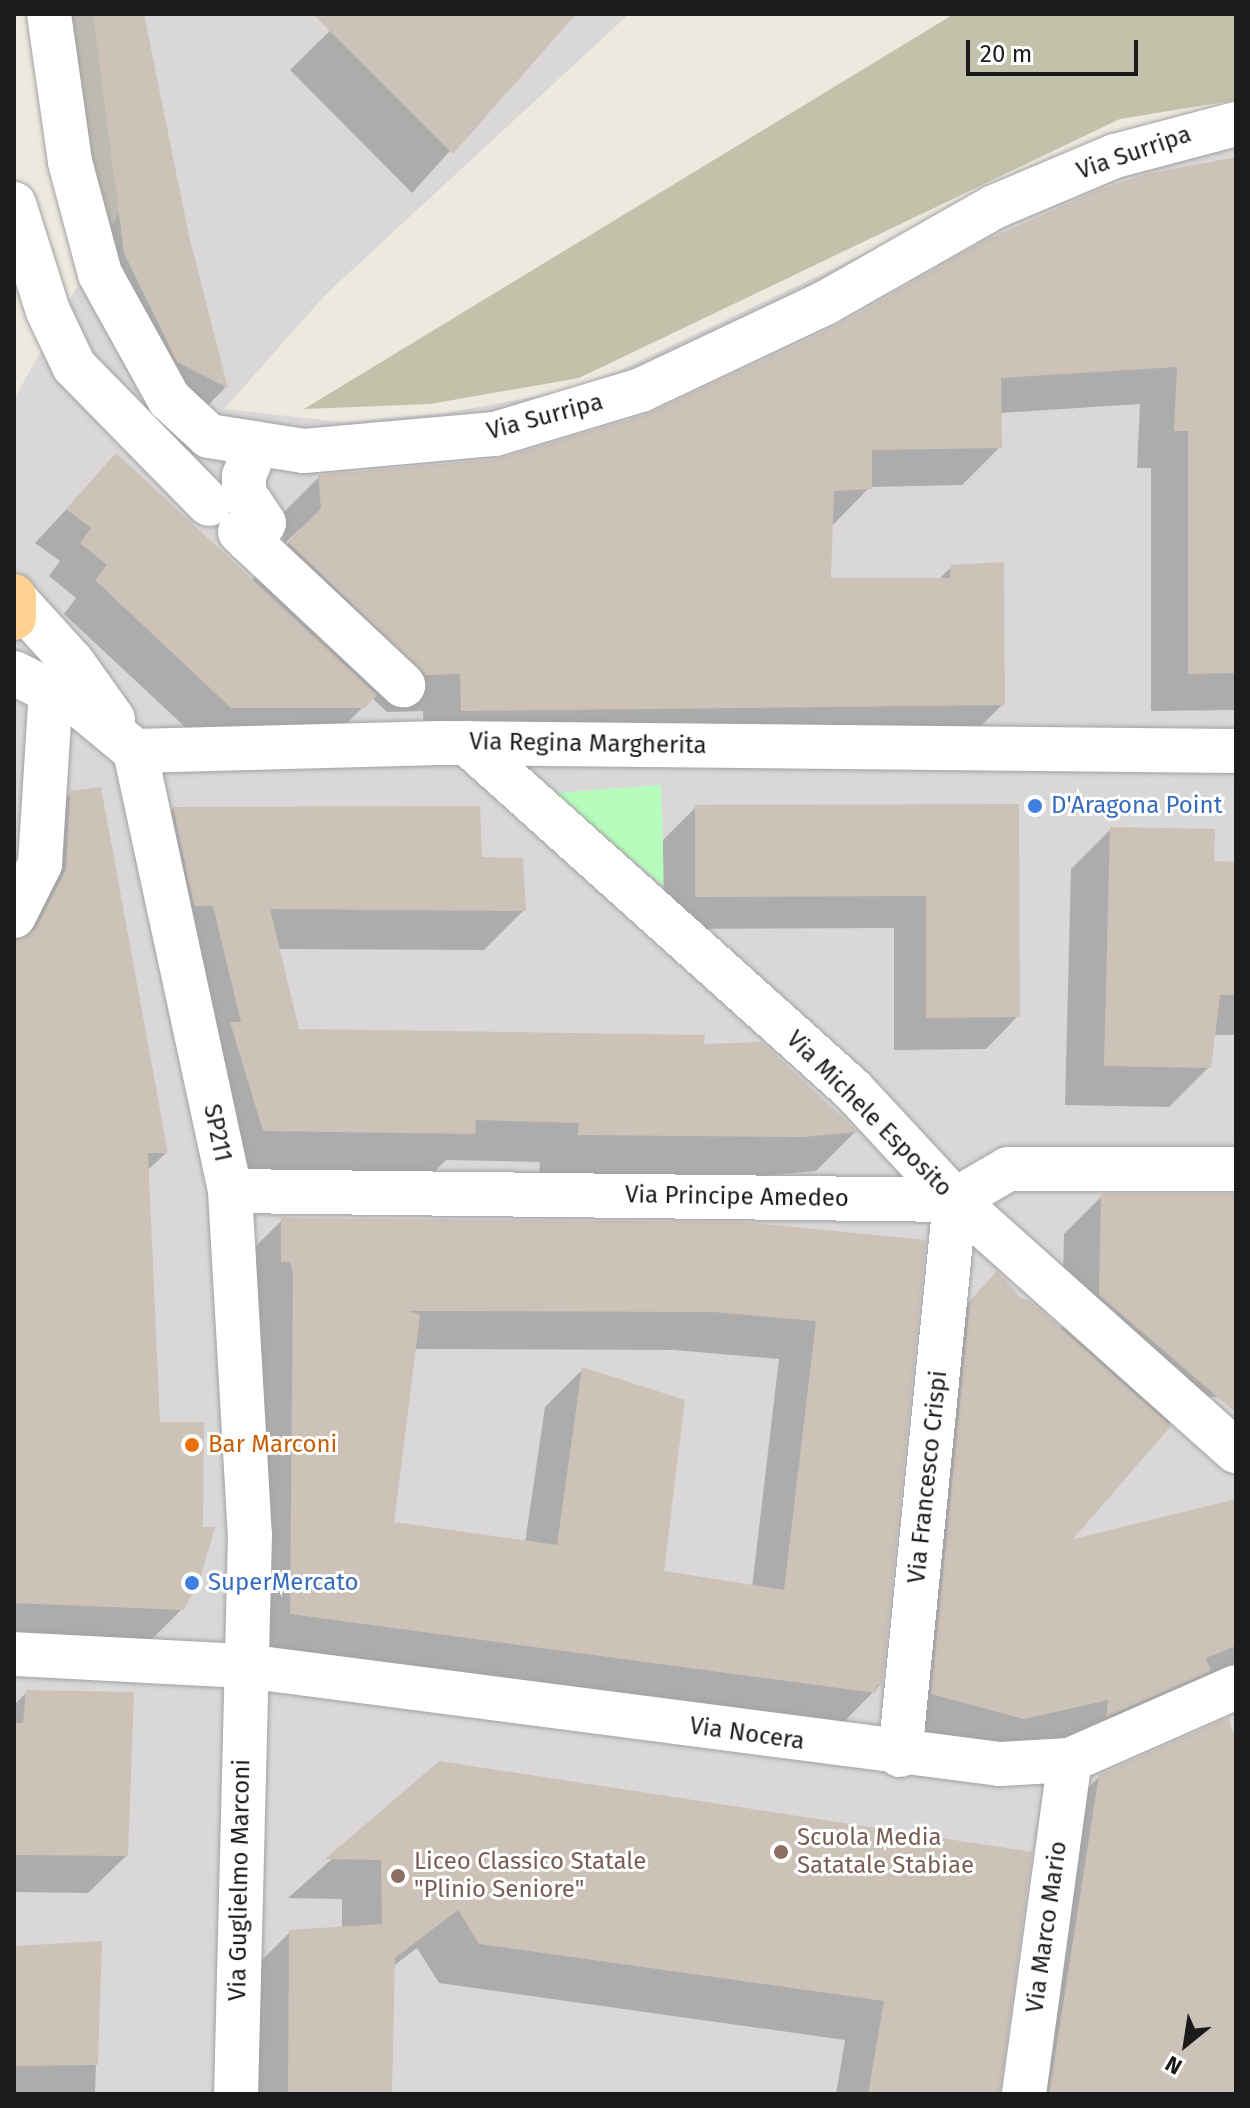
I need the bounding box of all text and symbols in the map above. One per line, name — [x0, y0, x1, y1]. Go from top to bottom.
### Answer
scale bar — [970, 24, 1142, 74]
text: 20 m — [980, 40, 1032, 68]
street label: Via Surripa — [1073, 120, 1195, 186]
street label: Via Surripa — [484, 388, 606, 446]
street label: Via Regina Margherita — [469, 728, 707, 760]
place label: D'Aragona Point — [1051, 792, 1222, 820]
marker: D'Aragona Point — [1026, 797, 1044, 815]
street label: Via Michele Esposito — [780, 1025, 958, 1203]
street label: SP211 — [197, 1102, 237, 1164]
street label: Via Principe Amedeo — [625, 1181, 849, 1213]
street label: Via Francesco Crispi — [902, 1369, 954, 1585]
place label: Bar Marconi — [208, 1431, 337, 1459]
marker: Bar Marconi — [183, 1436, 201, 1454]
place label: SuperMercato — [208, 1569, 359, 1597]
marker: SuperMercato — [183, 1574, 201, 1592]
street label: Via Nocera — [688, 1712, 806, 1756]
street label: Via Guglielmo Marconi — [223, 1759, 257, 2001]
place label: Scuola Media Satatale Stabiae — [797, 1824, 974, 1880]
street label: Via Marco Mario — [1021, 1839, 1073, 2015]
marker: Scuola Media Satatale Stabiae — [772, 1843, 790, 1861]
place label: Liceo Classico Statale "Plinio Seniore" — [414, 1848, 646, 1904]
marker: Liceo Classico Statale "Plinio Seniore" — [389, 1867, 407, 1885]
north arrow — [1146, 2004, 1226, 2084]
text: N — [1161, 2050, 1187, 2081]

